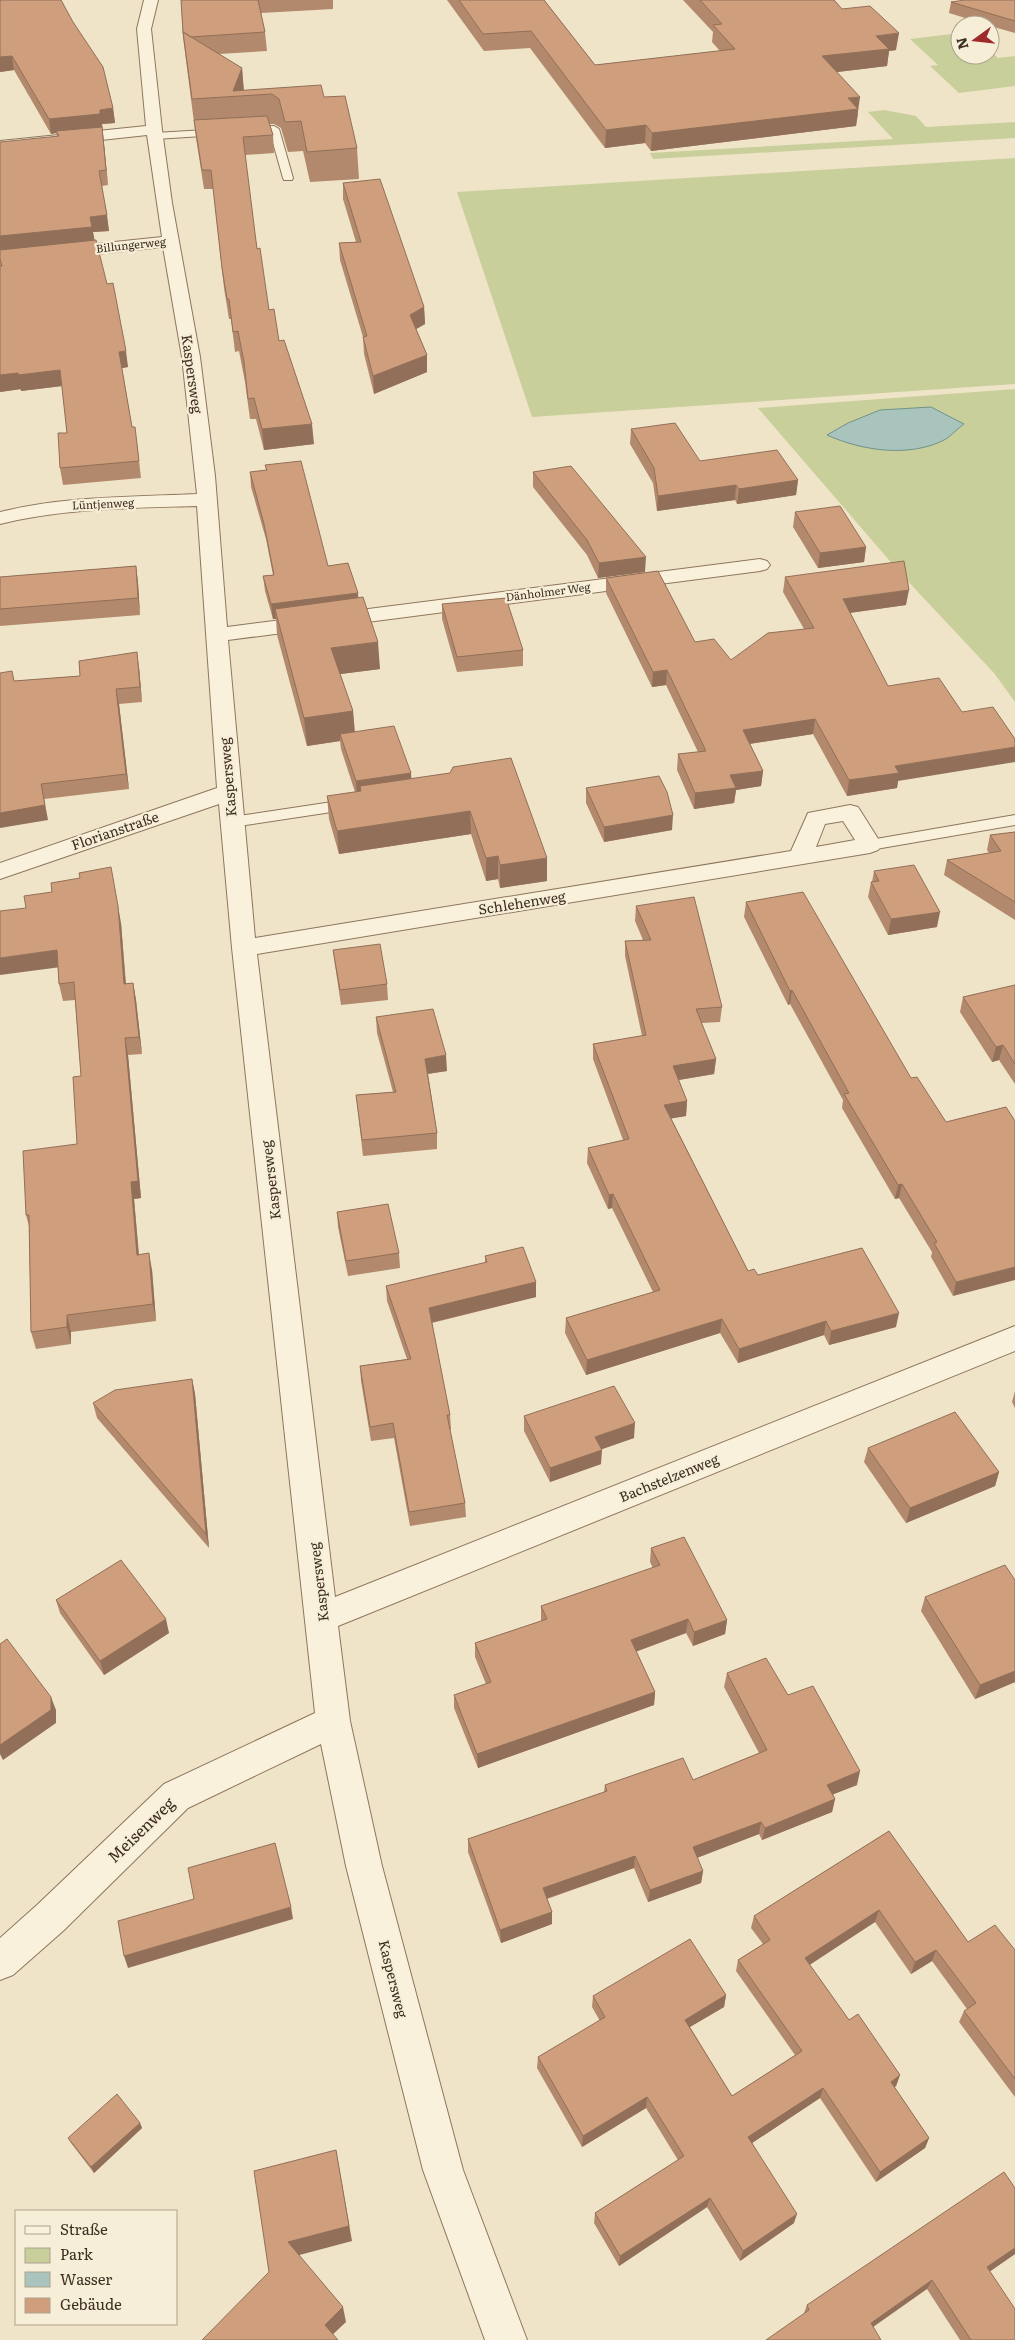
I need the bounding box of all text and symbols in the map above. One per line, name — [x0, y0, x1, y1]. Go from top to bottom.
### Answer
north arrow — [950, 15, 1000, 65]
text: N — [950, 35, 973, 52]
street label: Billungerweg — [95, 232, 168, 256]
street label: Kaspersweg — [178, 333, 208, 415]
street label: Lüntjenweg — [71, 493, 135, 513]
street label: Dänholmer Weg — [505, 578, 592, 604]
street label: Kaspersweg — [214, 736, 240, 818]
street label: Florianstraße — [68, 806, 161, 854]
street label: Schlehenweg — [477, 885, 567, 919]
street label: Kaspersweg — [255, 1139, 285, 1221]
street label: Bachstelzenweg — [616, 1448, 722, 1506]
street label: Kaspersweg — [303, 1541, 333, 1623]
street label: Meisenweg — [101, 1791, 179, 1868]
street label: Kaspersweg — [375, 1938, 413, 2020]
legend — [15, 2210, 178, 2325]
text: Straße — [60, 2217, 108, 2240]
text: Park — [60, 2242, 94, 2265]
text: Wasser — [60, 2267, 112, 2290]
text: Gebäude — [60, 2292, 122, 2315]

